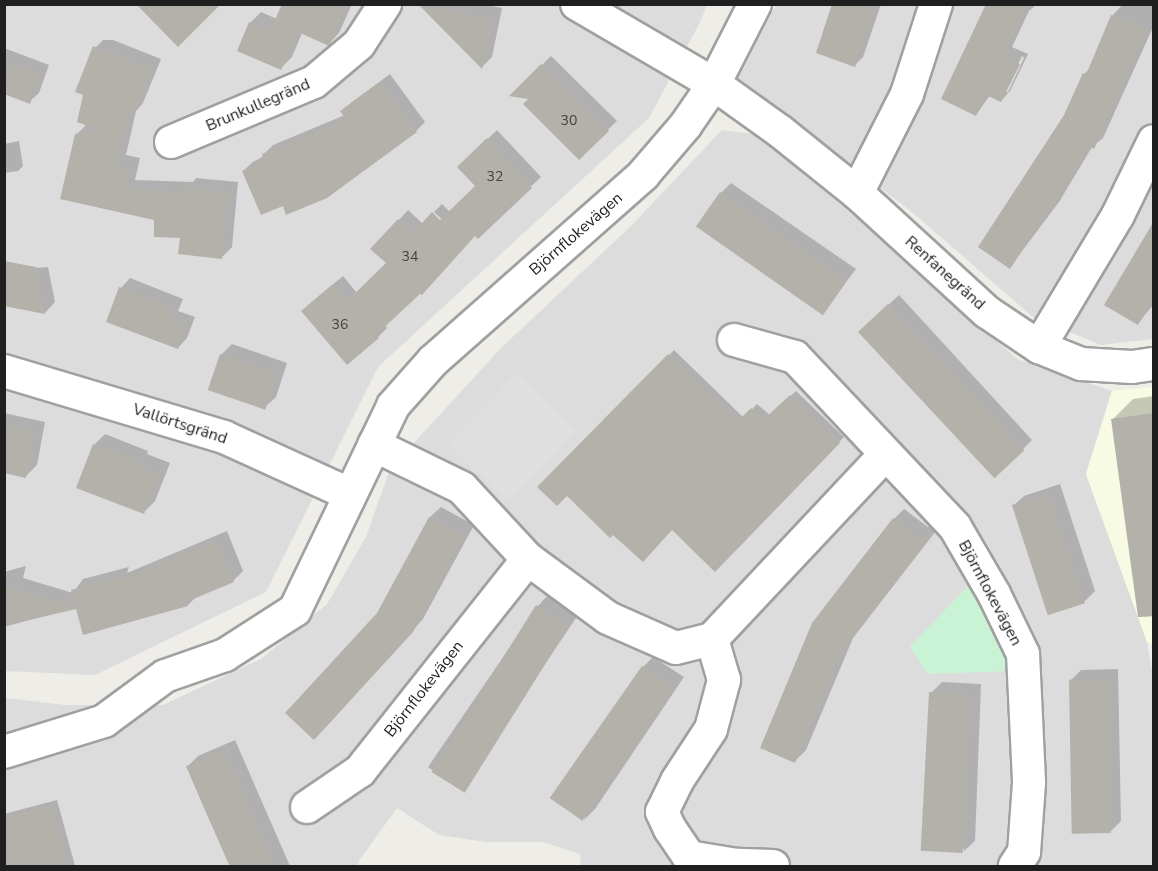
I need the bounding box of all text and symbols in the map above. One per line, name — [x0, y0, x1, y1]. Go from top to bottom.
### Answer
street label: Brunkullegränd — [203, 74, 313, 136]
house number: 30 — [561, 113, 577, 129]
house number: 32 — [487, 169, 503, 185]
street label: Björnflokevägen — [526, 188, 626, 280]
street label: Renfanegränd — [901, 232, 989, 314]
house number: 34 — [402, 249, 418, 265]
house number: 36 — [332, 317, 348, 333]
street label: Vallörtsgränd — [130, 400, 230, 448]
street label: Björnflokevägen — [954, 537, 1026, 649]
street label: Björnflokevägen — [380, 637, 468, 741]

